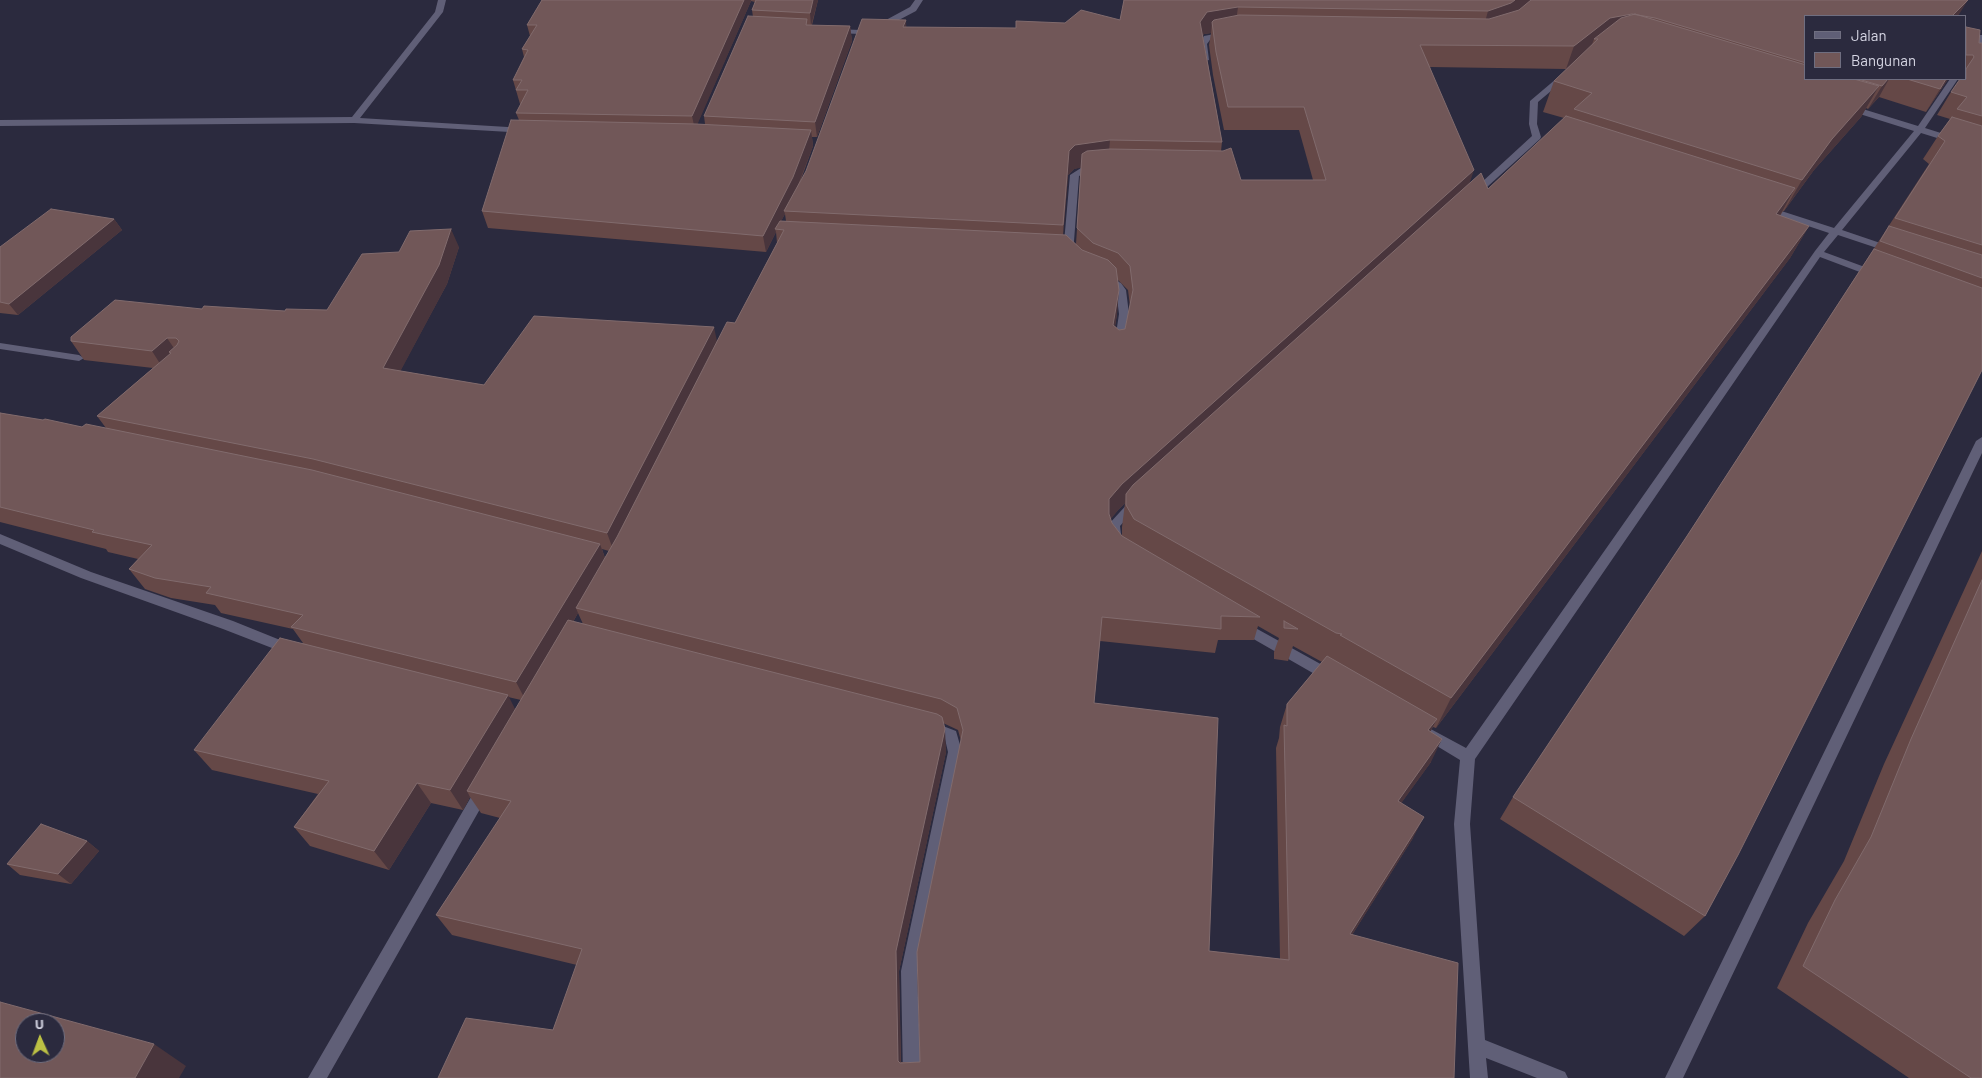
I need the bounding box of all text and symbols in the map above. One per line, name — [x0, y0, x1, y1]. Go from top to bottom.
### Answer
legend — [1804, 15, 1967, 80]
text: Jalan — [1851, 26, 1887, 44]
text: Bangunan — [1851, 51, 1916, 69]
north arrow — [15, 1013, 65, 1063]
text: U — [35, 1015, 44, 1032]

